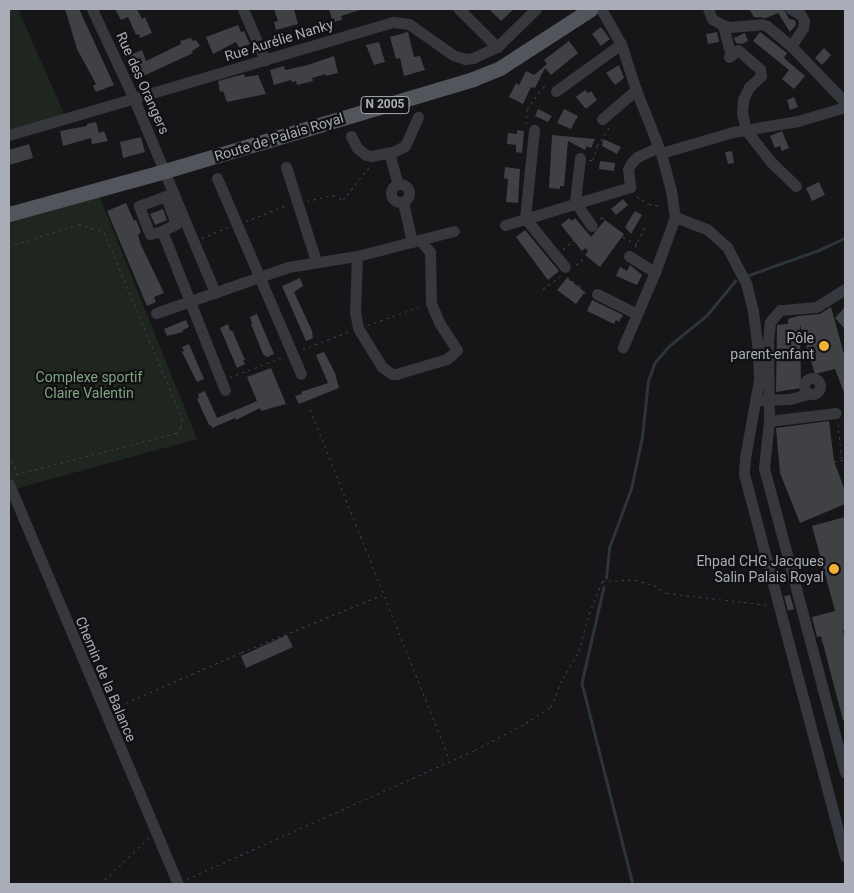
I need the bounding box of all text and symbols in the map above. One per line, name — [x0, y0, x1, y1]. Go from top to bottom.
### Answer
street label: Rue Aurélie Nanky — [223, 15, 335, 65]
street label: Rue des Orangers — [113, 29, 173, 137]
road number: N 2005 — [360, 96, 410, 114]
street label: Route de Palais Royal — [212, 109, 346, 165]
place label: Pôle parent-enfant — [730, 330, 814, 362]
marker: Pôle parent-enfant — [818, 340, 830, 352]
park label: Complexe sportif Claire Valentin — [36, 369, 142, 402]
place label: Ehpad CHG Jacques Salin Palais Royal — [696, 553, 824, 586]
marker: Ehpad CHG Jacques Salin Palais Royal — [828, 563, 840, 575]
street label: Chemin de la Balance — [72, 614, 140, 744]

